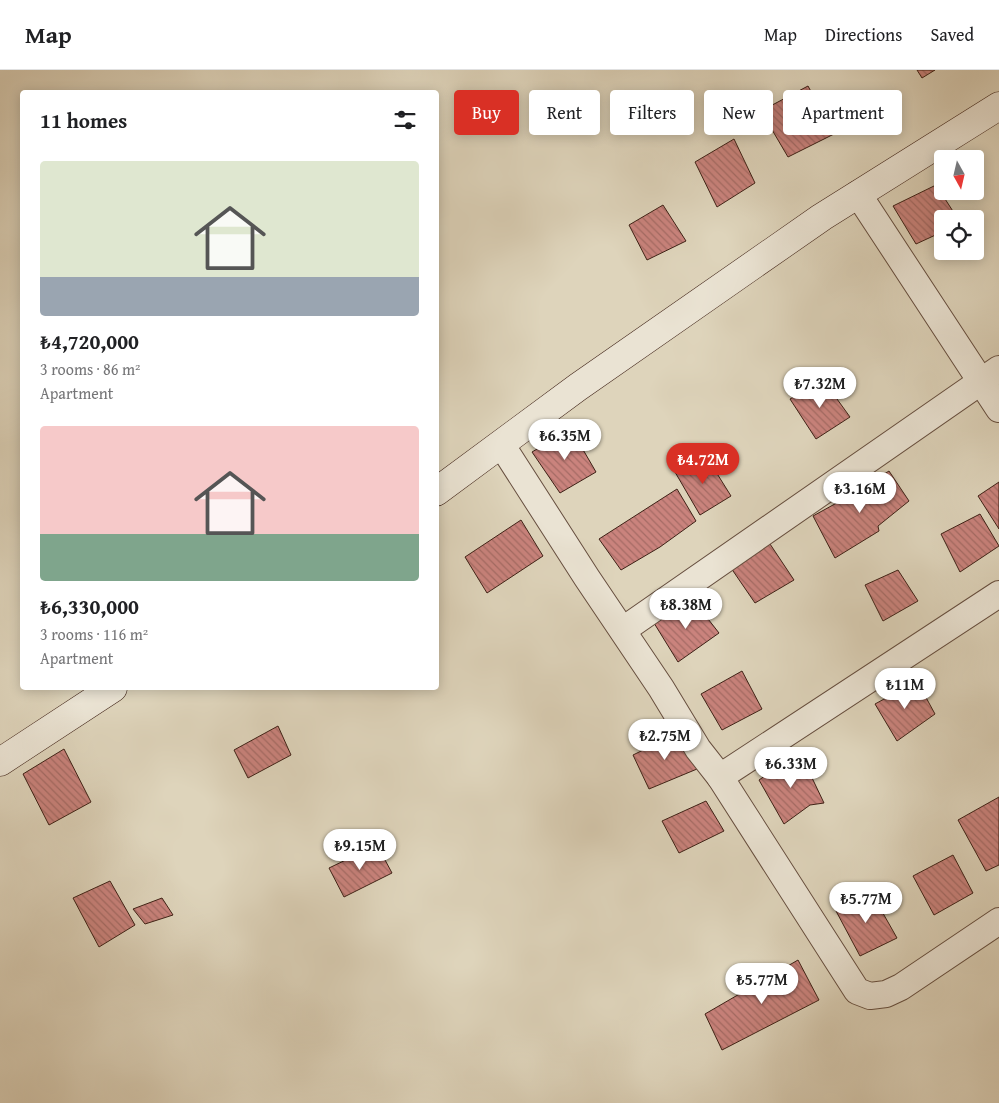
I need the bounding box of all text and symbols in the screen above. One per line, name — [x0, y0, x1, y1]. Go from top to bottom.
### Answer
text: Map — [25, 17, 72, 52]
text: Map — [764, 21, 797, 48]
text: Directions — [825, 21, 902, 48]
text: Saved — [930, 21, 974, 48]
chip: Buy — [454, 90, 519, 135]
chip: Rent — [529, 90, 600, 135]
chip: Filters — [610, 90, 694, 135]
chip: New — [704, 90, 773, 135]
chip: Apartment — [783, 90, 902, 135]
text: 11 homes — [40, 105, 127, 136]
icon: filters — [391, 106, 419, 134]
north arrow — [934, 150, 984, 200]
map controls — [934, 150, 984, 260]
icon: home — [185, 193, 275, 283]
button: locate — [934, 210, 984, 260]
text: ₺4,720,000 — [40, 326, 139, 357]
text: 3 rooms · 86 m² — [40, 357, 140, 381]
pin: ₺7.32M — [779, 366, 861, 409]
text: ₺7.32M — [794, 371, 846, 395]
text: Apartment — [40, 381, 113, 405]
pin: ₺6.35M — [524, 418, 606, 461]
text: ₺6.35M — [539, 423, 591, 447]
pin: ₺4.72M — [662, 442, 744, 485]
text: ₺4.72M — [677, 447, 729, 471]
icon: home — [185, 458, 275, 548]
pin: ₺3.16M — [819, 472, 901, 514]
text: ₺3.16M — [834, 476, 886, 500]
pin: ₺8.38M — [645, 588, 727, 630]
text: ₺6,330,000 — [40, 591, 139, 622]
text: ₺8.38M — [660, 592, 712, 616]
text: 3 rooms · 116 m² — [40, 622, 148, 646]
text: Apartment — [40, 646, 113, 670]
pin: ₺11M — [875, 668, 935, 710]
text: ₺11M — [886, 672, 924, 696]
pin: ₺2.75M — [624, 718, 706, 761]
text: ₺2.75M — [639, 723, 691, 747]
pin: ₺6.33M — [750, 746, 832, 789]
text: ₺6.33M — [765, 751, 817, 775]
pin: ₺9.15M — [319, 828, 401, 871]
text: ₺9.15M — [334, 833, 386, 857]
pin: ₺5.77M — [825, 882, 907, 924]
text: ₺5.77M — [840, 886, 892, 910]
pin: ₺5.77M — [721, 962, 803, 1005]
text: ₺5.77M — [736, 967, 788, 991]

